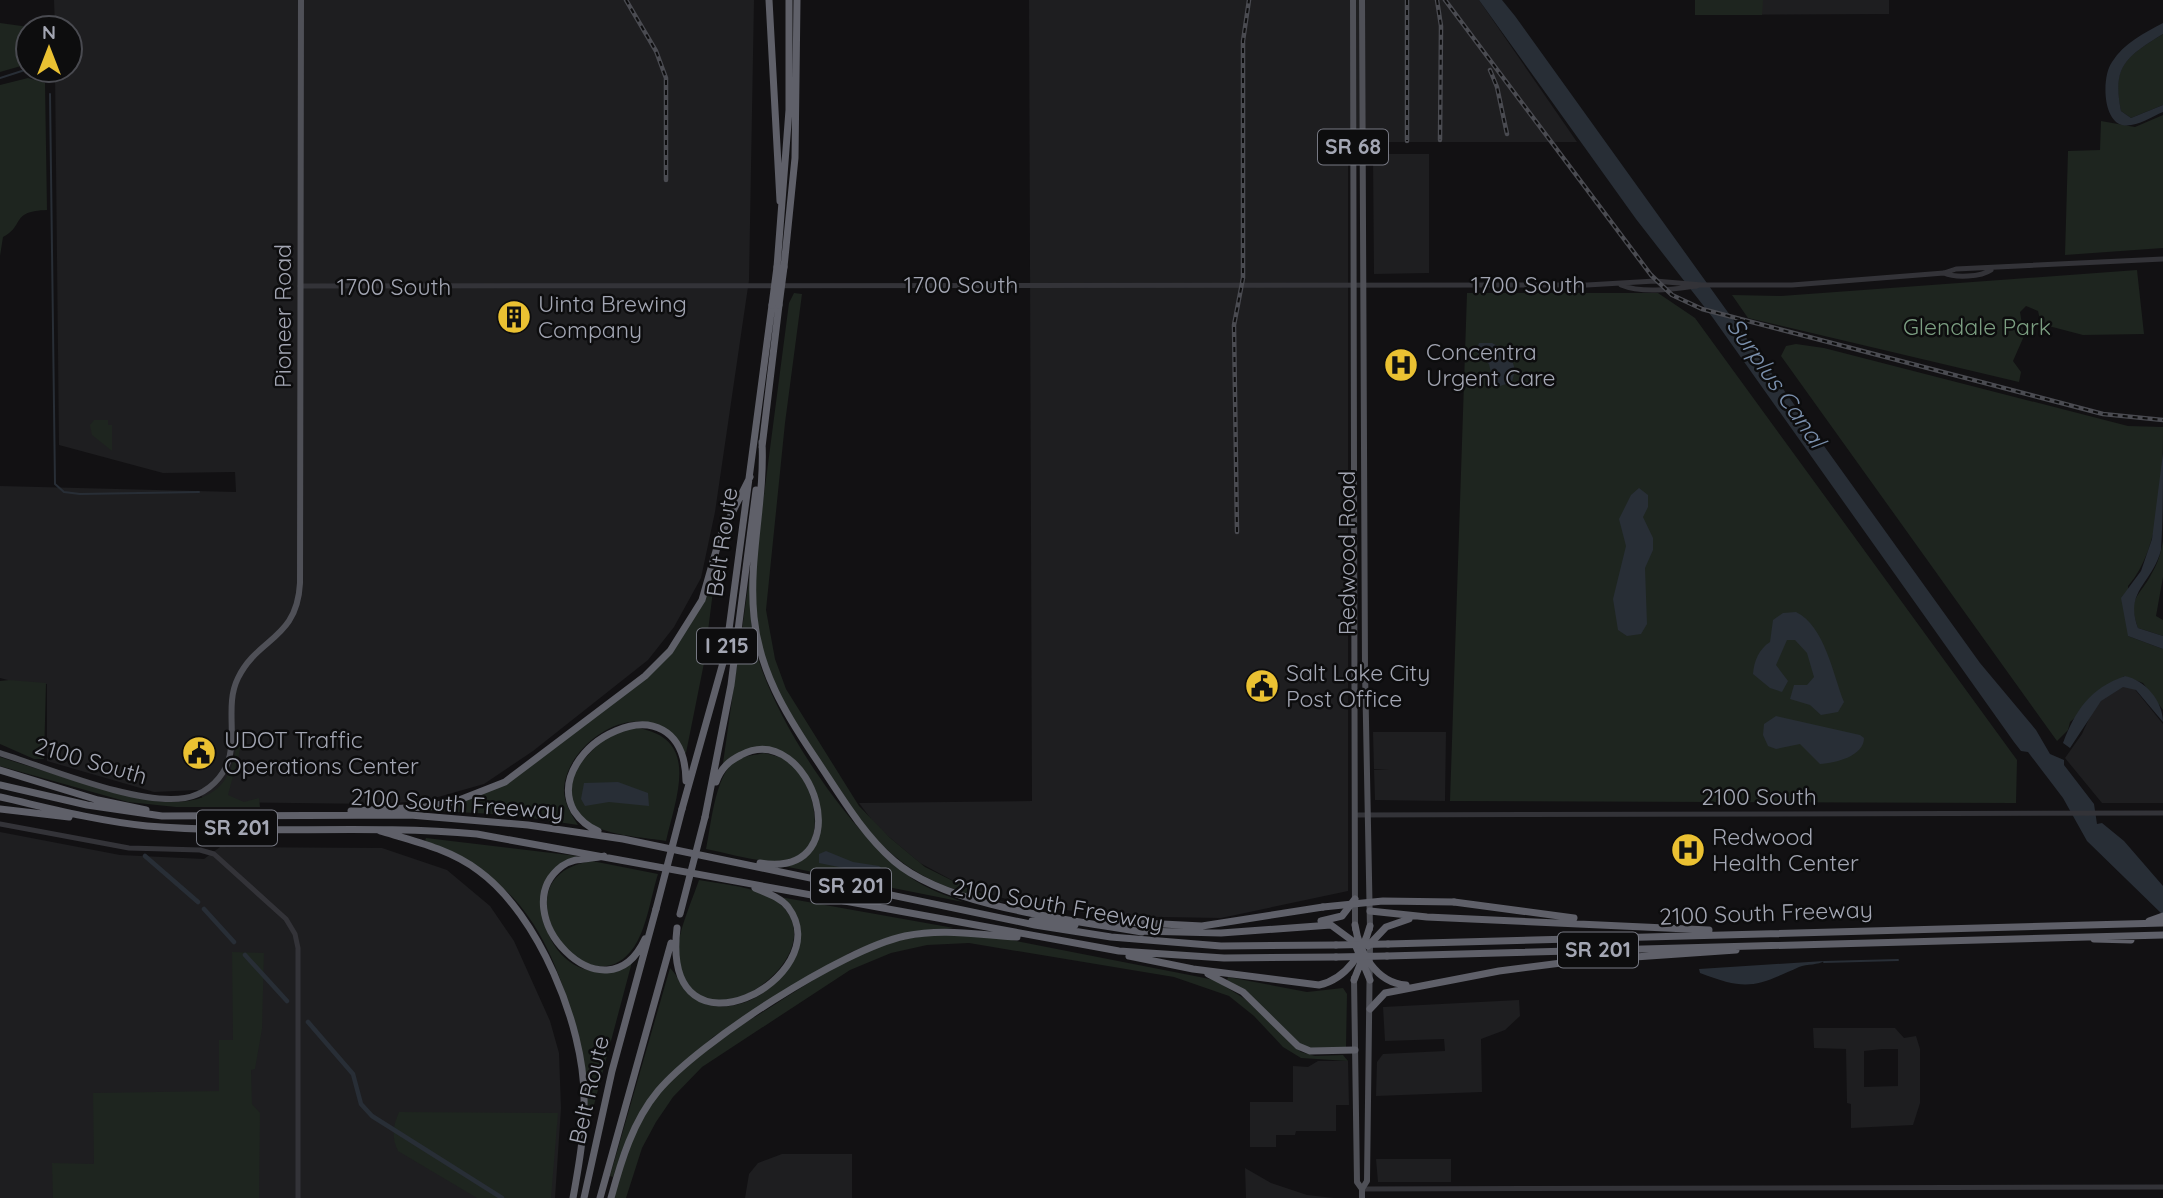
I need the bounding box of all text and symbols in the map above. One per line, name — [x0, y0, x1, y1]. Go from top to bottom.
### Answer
north arrow — [14, 14, 84, 84]
text: N — [42, 20, 56, 44]
road number: SR 68 — [1318, 130, 1388, 164]
street label: Pioneer Road — [268, 244, 297, 388]
street label: 1700 South — [904, 270, 1018, 299]
street label: 1700 South — [1471, 270, 1585, 299]
street label: 1700 South — [337, 272, 451, 301]
place label: Uinta Brewing Company — [538, 289, 687, 344]
building icon: Uinta Brewing Company — [495, 298, 533, 336]
water label: Surplus Canal — [1721, 312, 1834, 455]
park label: Glendale Park — [1903, 312, 2051, 341]
place label: Concentra Urgent Care — [1426, 337, 1555, 392]
hospital icon: Concentra Urgent Care — [1382, 346, 1420, 384]
street label: Redwood Road — [1332, 471, 1361, 635]
street label: Belt Route — [699, 485, 744, 599]
road number: I 215 — [697, 628, 757, 664]
place label: Salt Lake City Post Office — [1286, 658, 1430, 713]
public building icon: Salt Lake City Post Office — [1243, 667, 1281, 705]
place label: UDOT Traffic Operations Center — [224, 725, 419, 780]
street label: 2100 South — [32, 731, 151, 790]
public building icon: UDOT Traffic Operations Center — [180, 734, 218, 772]
street label: 2100 South Freeway — [350, 782, 565, 825]
street label: 2100 South — [1701, 782, 1817, 811]
road number: SR 201 — [197, 810, 277, 846]
place label: Redwood Health Center — [1712, 822, 1859, 877]
hospital icon: Redwood Health Center — [1669, 831, 1707, 869]
road number: SR 201 — [811, 868, 891, 903]
street label: 2100 South Freeway — [950, 872, 1166, 937]
street label: 2100 South Freeway — [1659, 894, 1873, 931]
road number: SR 201 — [1558, 932, 1638, 968]
street label: Belt Route — [562, 1033, 615, 1147]

